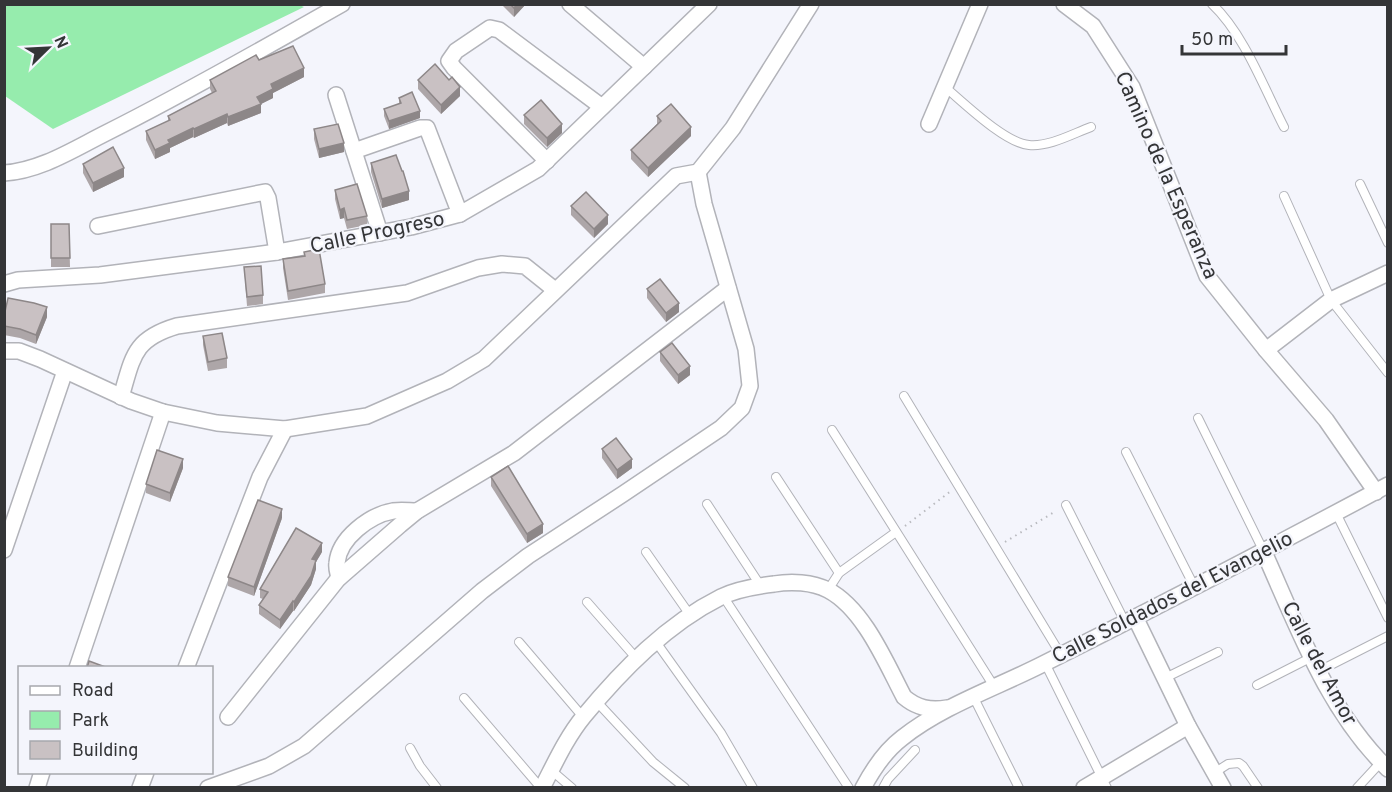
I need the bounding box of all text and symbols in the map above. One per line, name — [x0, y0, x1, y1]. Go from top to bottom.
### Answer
north arrow — [18, 18, 78, 78]
scale bar — [1182, 18, 1286, 56]
text: 50 m — [1191, 29, 1233, 52]
text: N — [48, 33, 71, 52]
street label: Camino de la Esperanza — [1108, 68, 1224, 284]
street label: Calle Progreso — [308, 206, 447, 261]
street label: Calle Soldados del Evangelio — [1048, 526, 1298, 671]
street label: Calle del Amor — [1275, 597, 1363, 730]
legend — [18, 666, 213, 774]
text: Road — [72, 680, 114, 703]
text: Park — [72, 710, 109, 733]
text: Building — [72, 740, 138, 763]

